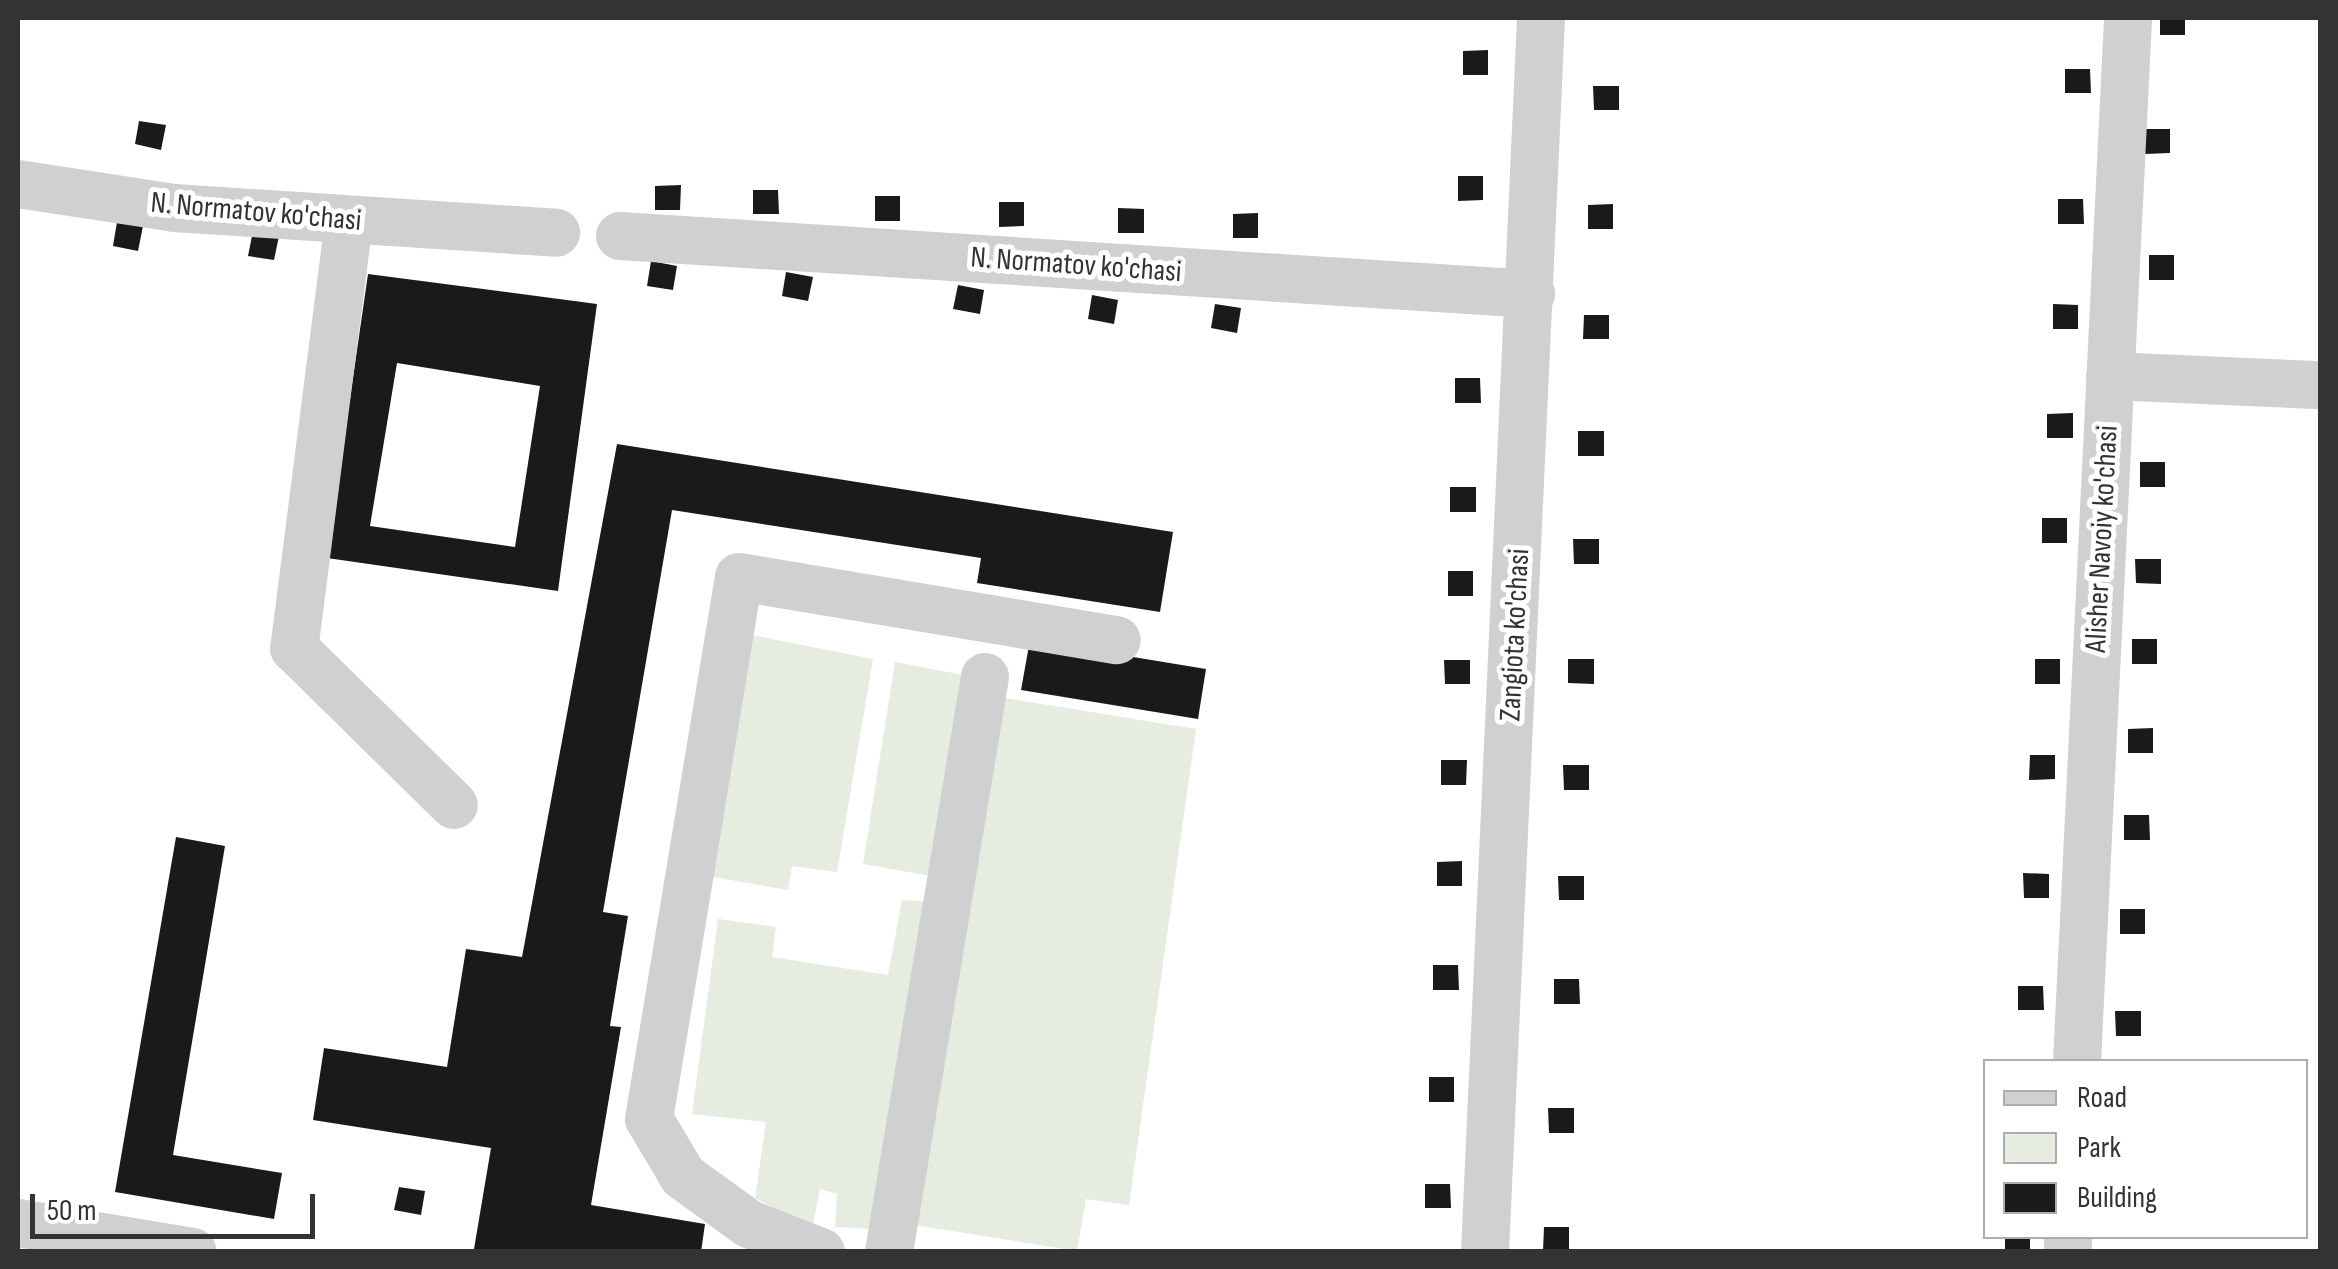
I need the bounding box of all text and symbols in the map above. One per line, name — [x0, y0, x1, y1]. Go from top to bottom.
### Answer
street label: N. Normatov ko'chasi — [149, 185, 363, 239]
street label: N. Normatov ko'chasi — [969, 240, 1183, 290]
street label: Alisher Navoiy ko'chasi — [2078, 425, 2126, 653]
street label: Zangiota ko'chasi — [1493, 548, 1537, 722]
legend — [1983, 1059, 2308, 1239]
text: Road — [2077, 1080, 2127, 1116]
text: Park — [2077, 1130, 2121, 1166]
scale bar — [35, 1174, 320, 1236]
text: Building — [2077, 1180, 2157, 1216]
text: 50 m — [47, 1193, 96, 1229]

